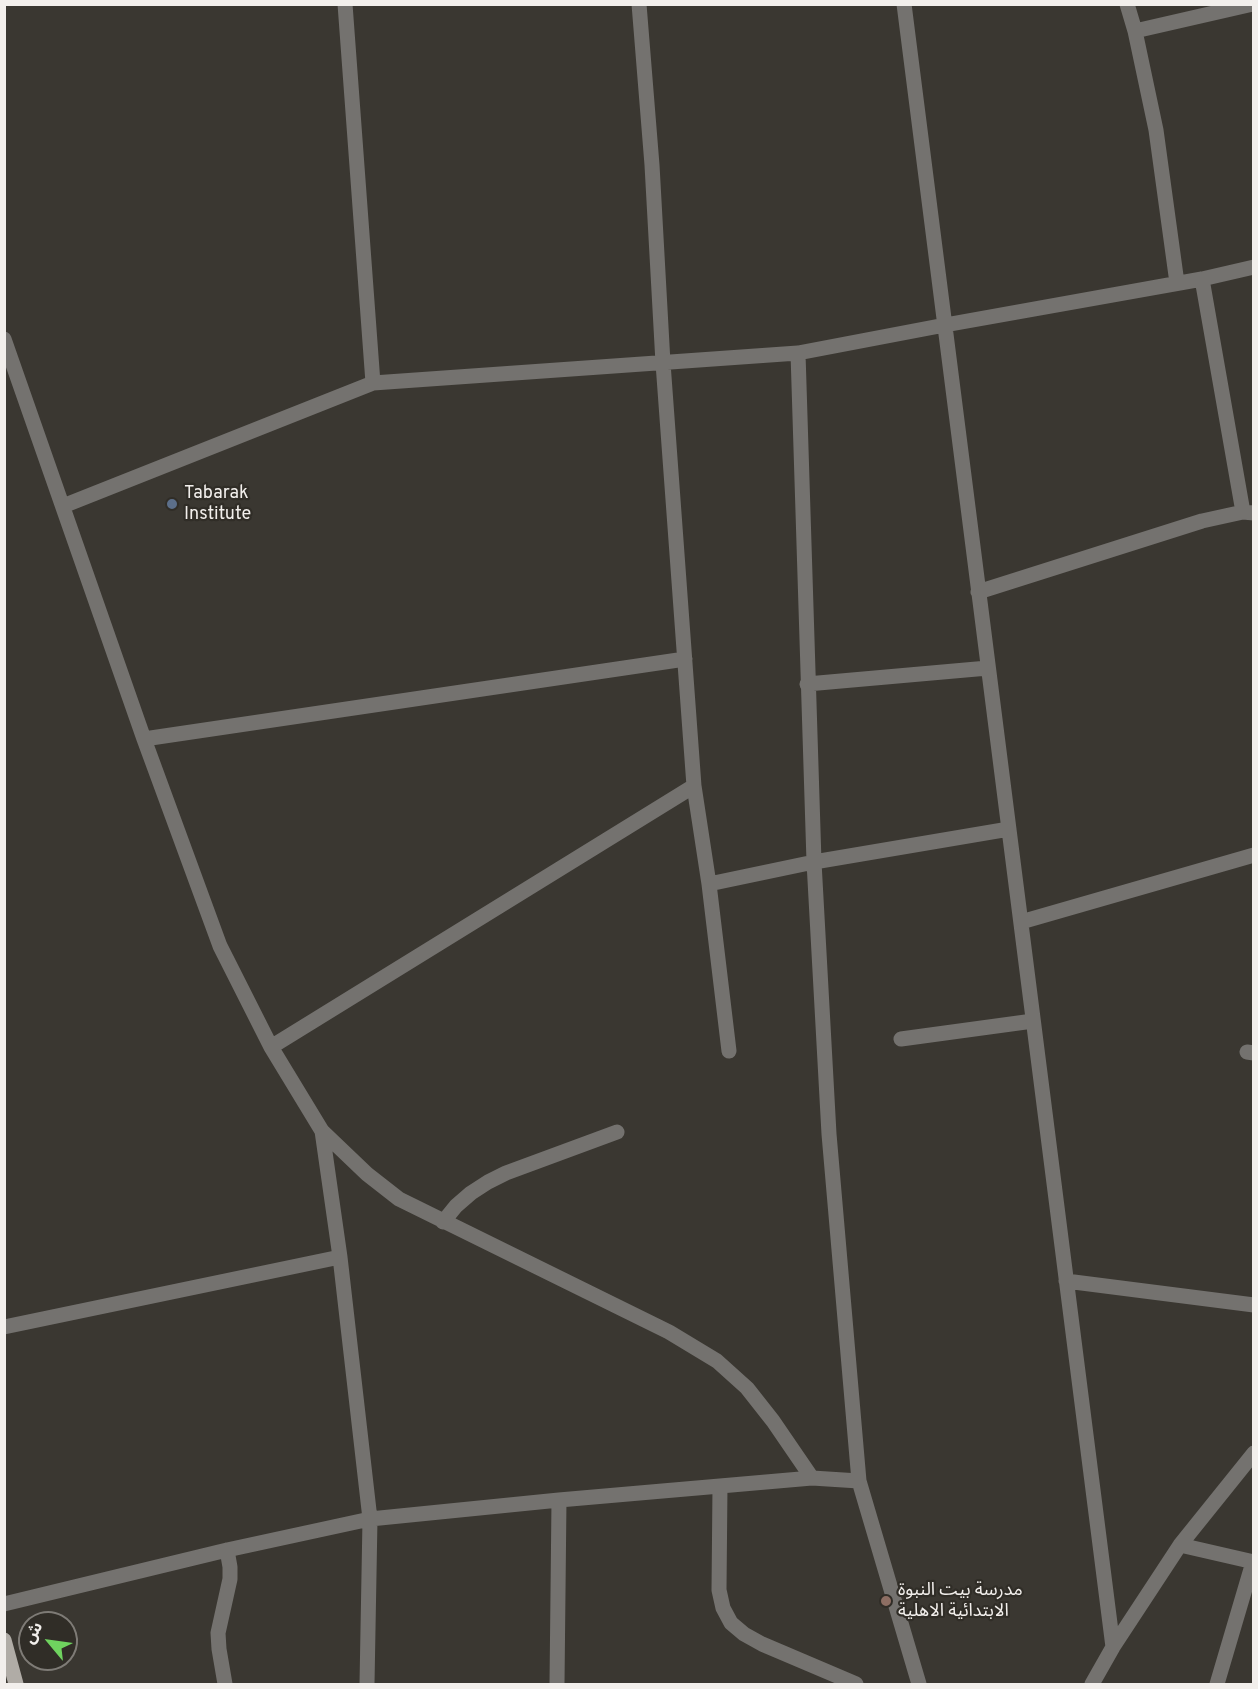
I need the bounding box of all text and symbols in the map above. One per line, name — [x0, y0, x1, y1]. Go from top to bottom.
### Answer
place label: Tabarak Institute — [184, 483, 251, 526]
marker: Tabarak Institute — [165, 497, 179, 511]
place label: مدرسة بيت النبوة الابتدائية الاهلية — [898, 1580, 1023, 1622]
marker: مدرسة بيت النبوة الابتدائية الاهلية — [879, 1594, 893, 1608]
north arrow — [18, 1611, 78, 1671]
text: ش — [20, 1619, 48, 1648]

